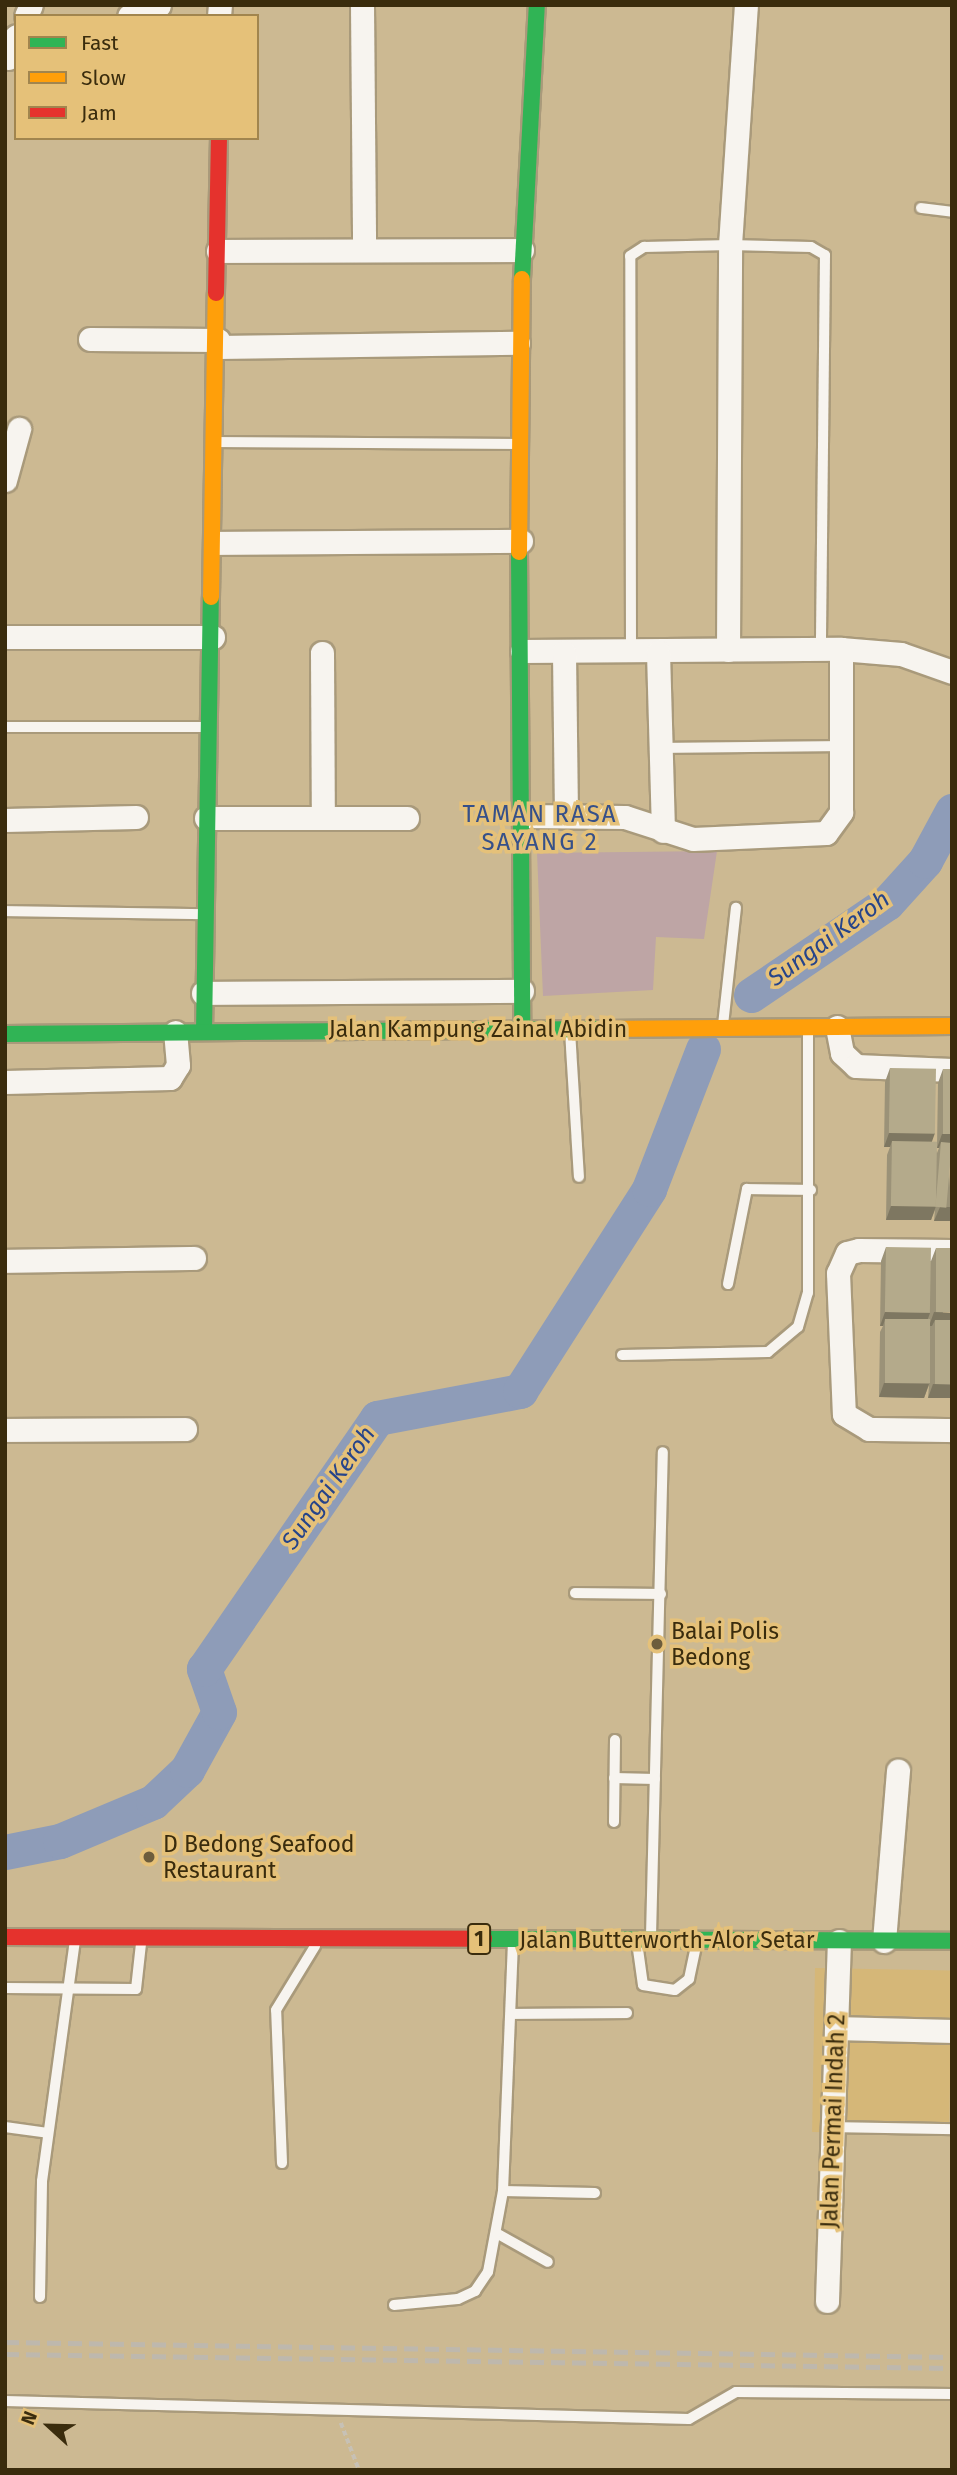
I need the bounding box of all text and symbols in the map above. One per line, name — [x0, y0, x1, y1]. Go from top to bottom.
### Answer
legend — [14, 14, 259, 140]
text: Fast — [81, 30, 119, 56]
text: Slow — [81, 65, 126, 91]
text: Jam — [81, 100, 117, 126]
district label: TAMAN RASA SAYANG 2 — [464, 801, 616, 857]
water label: Sungai Keroh — [763, 885, 895, 993]
street label: Jalan Kampung Zainal Abidin — [329, 1015, 627, 1043]
water label: Sungai Keroh — [276, 1421, 382, 1555]
place label: Balai Polis Bedong — [671, 1617, 779, 1671]
marker: Balai Polis Bedong — [649, 1636, 665, 1652]
place label: D Bedong Seafood Restaurant — [163, 1830, 355, 1884]
marker: D Bedong Seafood Restaurant — [141, 1849, 157, 1865]
road number: 1 — [467, 1922, 491, 1956]
street label: Jalan Butterworth-Alor Setar — [519, 1926, 815, 1954]
street label: Jalan Permai Indah 2 — [815, 2013, 851, 2229]
north arrow — [14, 2391, 84, 2461]
text: N — [16, 2408, 42, 2428]

